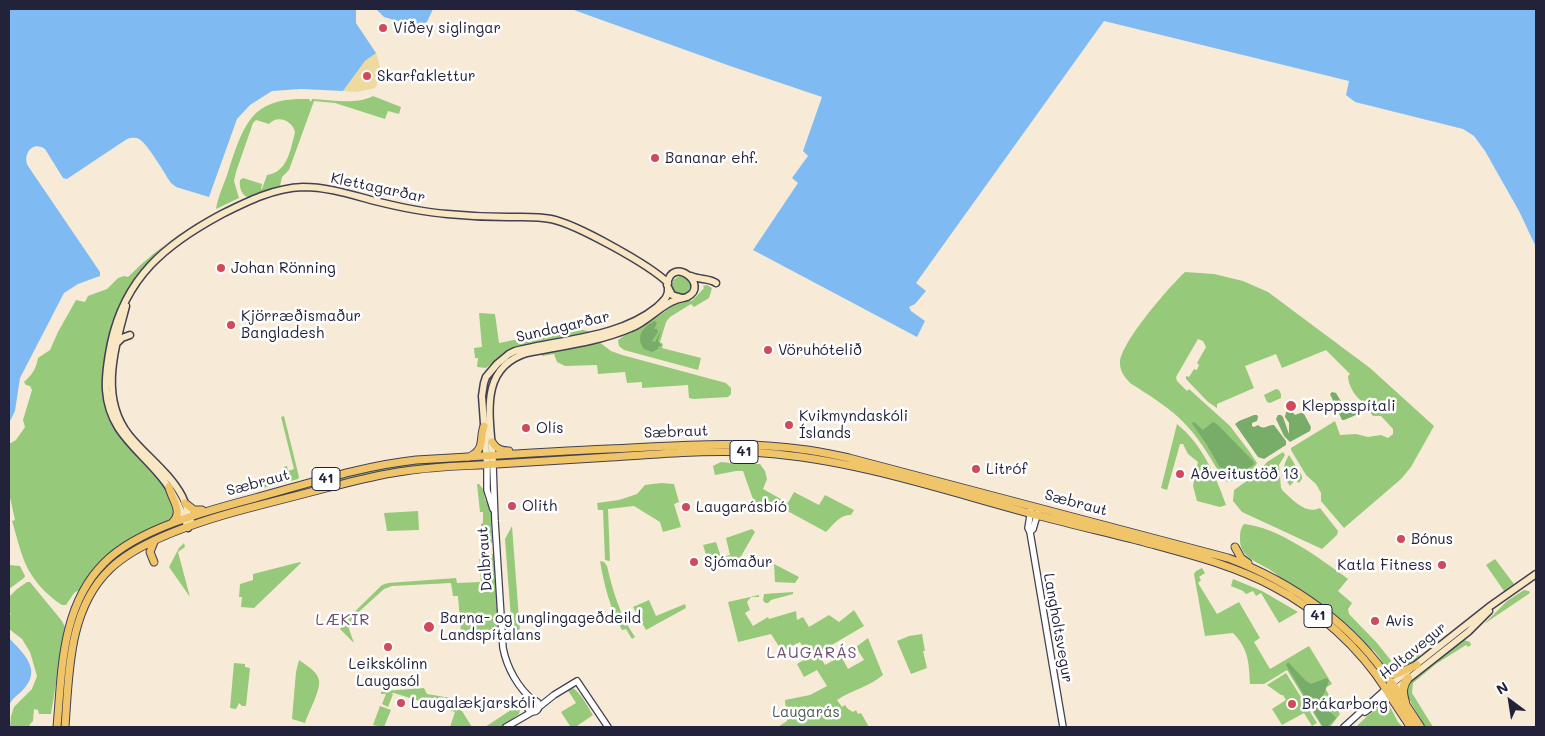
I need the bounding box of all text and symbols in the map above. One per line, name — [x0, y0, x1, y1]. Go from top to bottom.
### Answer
place label: Viðey siglingar — [393, 19, 501, 37]
marker: Viðey siglingar — [377, 22, 389, 34]
place label: Skarfaklettur — [377, 67, 475, 85]
marker: Skarfaklettur — [361, 70, 373, 82]
place label: Bananar ehf. — [665, 149, 758, 167]
marker: Bananar ehf. — [649, 152, 661, 164]
street label: Klettagarðar — [329, 169, 427, 207]
place label: Johan Rönning — [231, 259, 336, 277]
marker: Johan Rönning — [215, 262, 227, 274]
place label: Kjörræðismaður Bangladesh — [241, 307, 361, 342]
street label: Sundagarðar — [515, 308, 611, 346]
marker: Kjörræðismaður Bangladesh — [225, 319, 237, 331]
place label: Vöruhótelið — [778, 341, 862, 359]
marker: Vöruhótelið — [762, 344, 774, 356]
place label: Kleppsspítali — [1302, 397, 1396, 415]
marker: Kleppsspítali — [1284, 399, 1298, 413]
place label: Kvikmyndaskóli Íslands — [799, 407, 908, 442]
place label: Olís — [536, 419, 564, 437]
marker: Kvikmyndaskóli Íslands — [783, 419, 795, 431]
marker: Olís — [520, 422, 532, 434]
street label: Sæbraut — [643, 422, 709, 442]
road number: 41 — [730, 441, 758, 464]
place label: Litróf — [986, 460, 1027, 478]
marker: Litróf — [970, 463, 982, 475]
place label: Aðveitustöð 13 — [1190, 465, 1298, 483]
street label: Sæbraut — [224, 466, 292, 500]
road number: 41 — [312, 468, 340, 490]
marker: Aðveitustöð 13 — [1174, 468, 1186, 480]
street label: Sæbraut — [1042, 486, 1110, 520]
place label: Olith — [522, 497, 557, 515]
place label: Laugarásbíó — [696, 498, 787, 516]
marker: Olith — [506, 500, 518, 512]
marker: Laugarásbíó — [680, 501, 692, 513]
street label: Dalbraut — [474, 526, 496, 592]
place label: Bónus — [1411, 530, 1453, 548]
marker: Bónus — [1395, 533, 1407, 545]
place label: Sjómaður — [704, 553, 773, 571]
marker: Sjómaður — [688, 556, 700, 568]
place label: Katla Fitness — [1337, 556, 1432, 574]
marker: Katla Fitness — [1436, 559, 1448, 571]
street label: Langholtsvegur — [1040, 572, 1076, 684]
road number: 41 — [1304, 604, 1332, 628]
place label: Barna- og unglingageðdeild Landspítalans — [440, 609, 641, 644]
district label: LÆKIR — [315, 610, 371, 630]
place label: Avis — [1385, 612, 1414, 630]
marker: Avis — [1369, 615, 1381, 627]
street label: Holtavegur — [1376, 619, 1450, 683]
marker: Barna- og unglingageðdeild Landspítalans — [422, 620, 436, 634]
marker: Leikskólinn Laugasól — [382, 641, 394, 653]
district label: LAUGARÁS — [766, 643, 858, 663]
place label: Leikskólinn Laugasól — [349, 655, 427, 690]
north arrow — [1485, 676, 1535, 726]
text: N — [1493, 677, 1511, 699]
place label: Laugalækjarskóli — [411, 694, 536, 712]
place label: Brákarborg — [1302, 695, 1388, 713]
marker: Laugalækjarskóli — [395, 697, 407, 709]
marker: Brákarborg — [1286, 698, 1298, 710]
park label: Laugarás — [772, 703, 840, 721]

